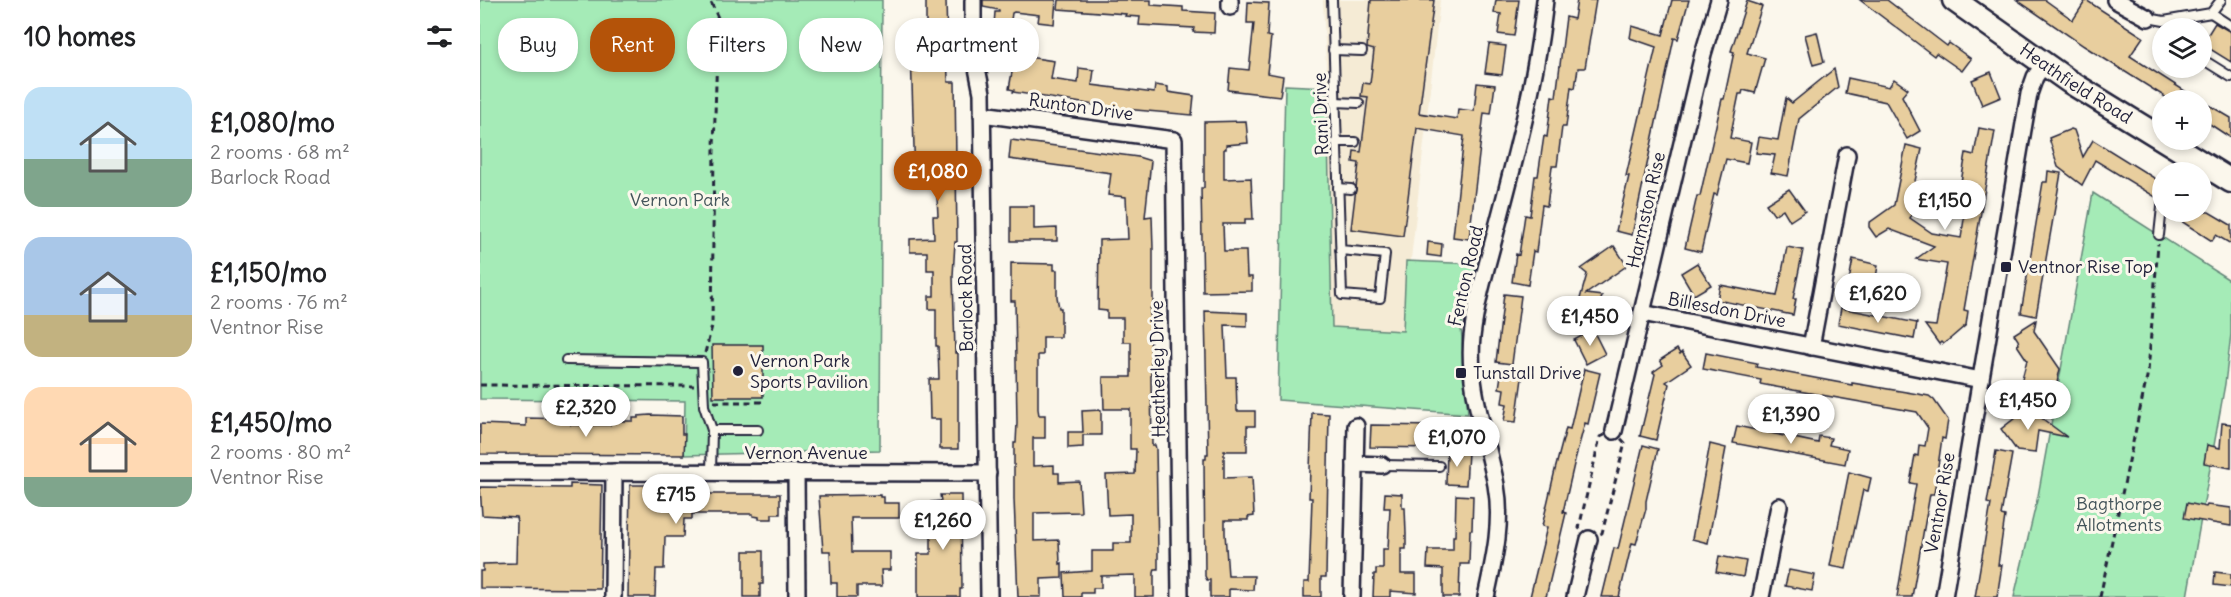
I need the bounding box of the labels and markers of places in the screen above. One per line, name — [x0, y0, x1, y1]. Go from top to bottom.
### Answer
pin: £1,080 — [889, 151, 987, 202]
pin: £1,150 — [1896, 180, 1994, 231]
place label: Ventnor Rise Top — [2018, 255, 2153, 278]
marker: Ventnor Rise Top — [1999, 260, 2013, 274]
pin: £1,620 — [1829, 273, 1927, 324]
pin: £1,450 — [1541, 296, 1639, 347]
place label: Vernon Park Sports Pavilion — [750, 349, 868, 393]
place label: Tunstall Drive — [1473, 361, 1582, 384]
marker: Vernon Park Sports Pavilion — [731, 364, 745, 378]
marker: Tunstall Drive — [1454, 366, 1468, 380]
pin: £1,450 — [1979, 380, 2077, 431]
pin: £2,320 — [537, 387, 635, 438]
pin: £1,390 — [1742, 394, 1840, 445]
pin: £1,070 — [1408, 417, 1506, 468]
pin: £715 — [640, 474, 712, 525]
pin: £1,260 — [894, 500, 992, 551]

